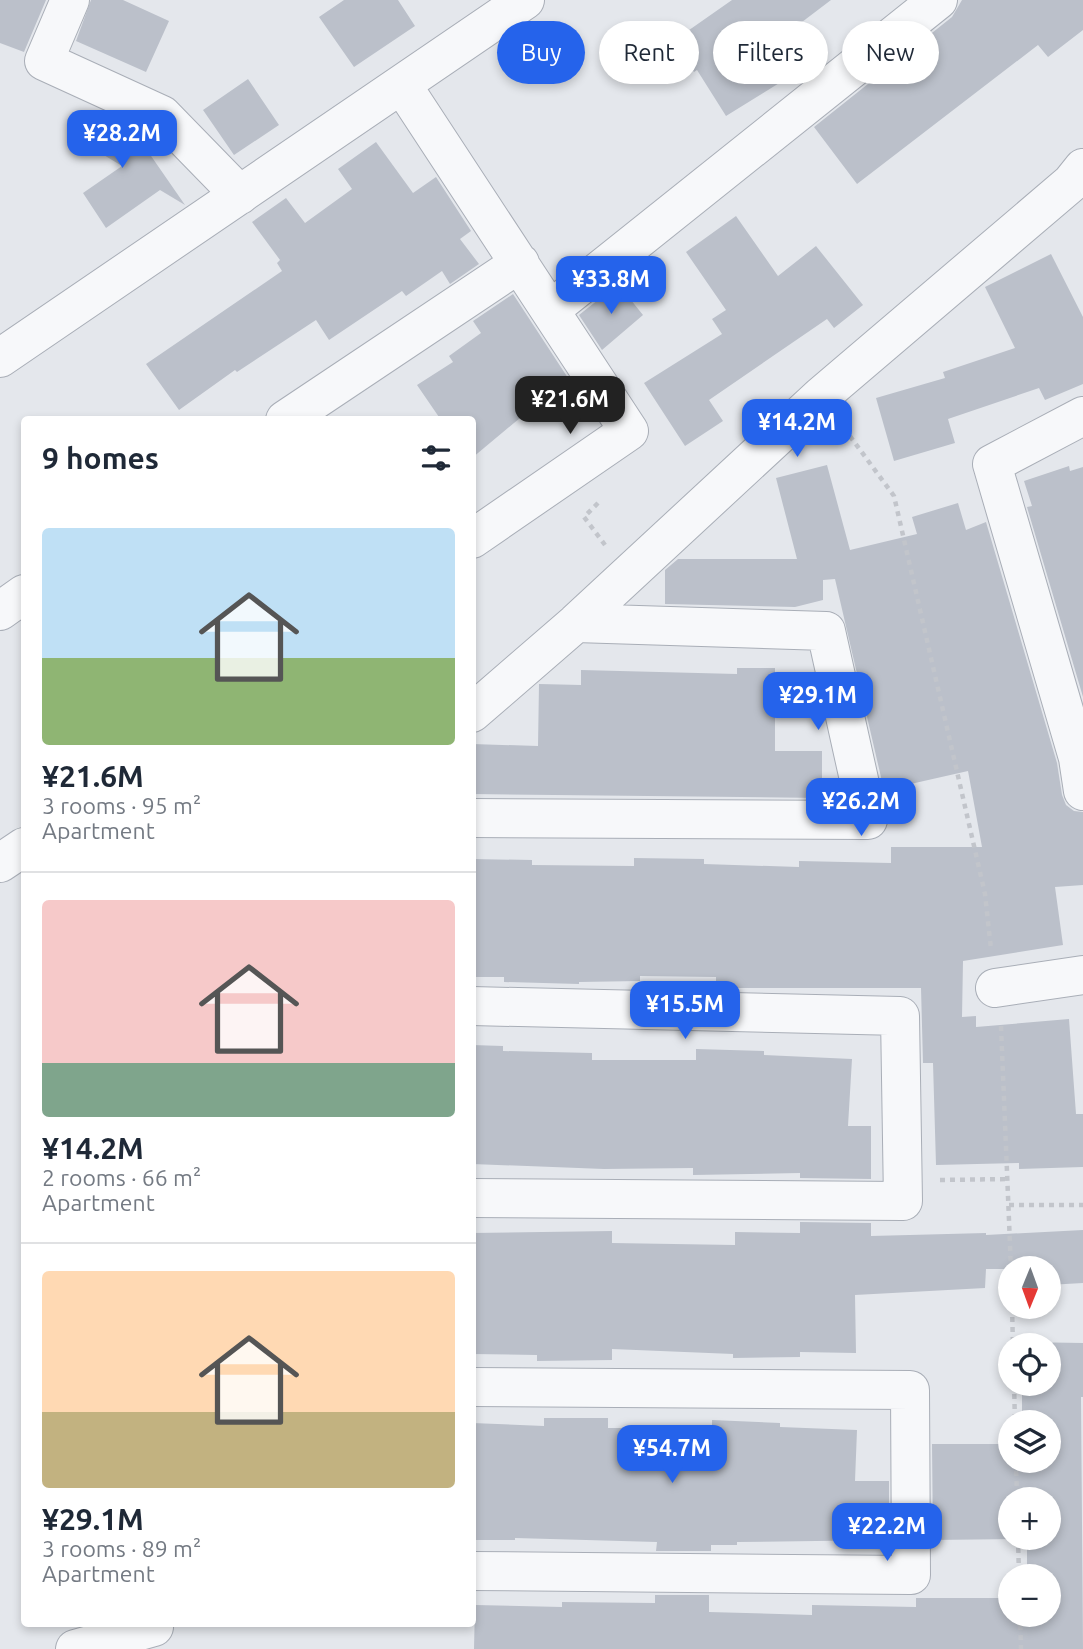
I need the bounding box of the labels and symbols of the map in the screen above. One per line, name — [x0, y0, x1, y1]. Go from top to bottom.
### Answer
pin: ¥28.2M — [65, 110, 179, 170]
pin: ¥33.8M — [554, 256, 668, 316]
pin: ¥21.6M — [513, 376, 627, 436]
pin: ¥14.2M — [740, 400, 854, 459]
pin: ¥29.1M — [761, 672, 875, 732]
pin: ¥26.2M — [804, 778, 918, 838]
pin: ¥15.5M — [628, 982, 742, 1041]
north arrow — [998, 1256, 1060, 1320]
pin: ¥54.7M — [615, 1426, 729, 1485]
pin: ¥22.2M — [830, 1504, 944, 1563]

